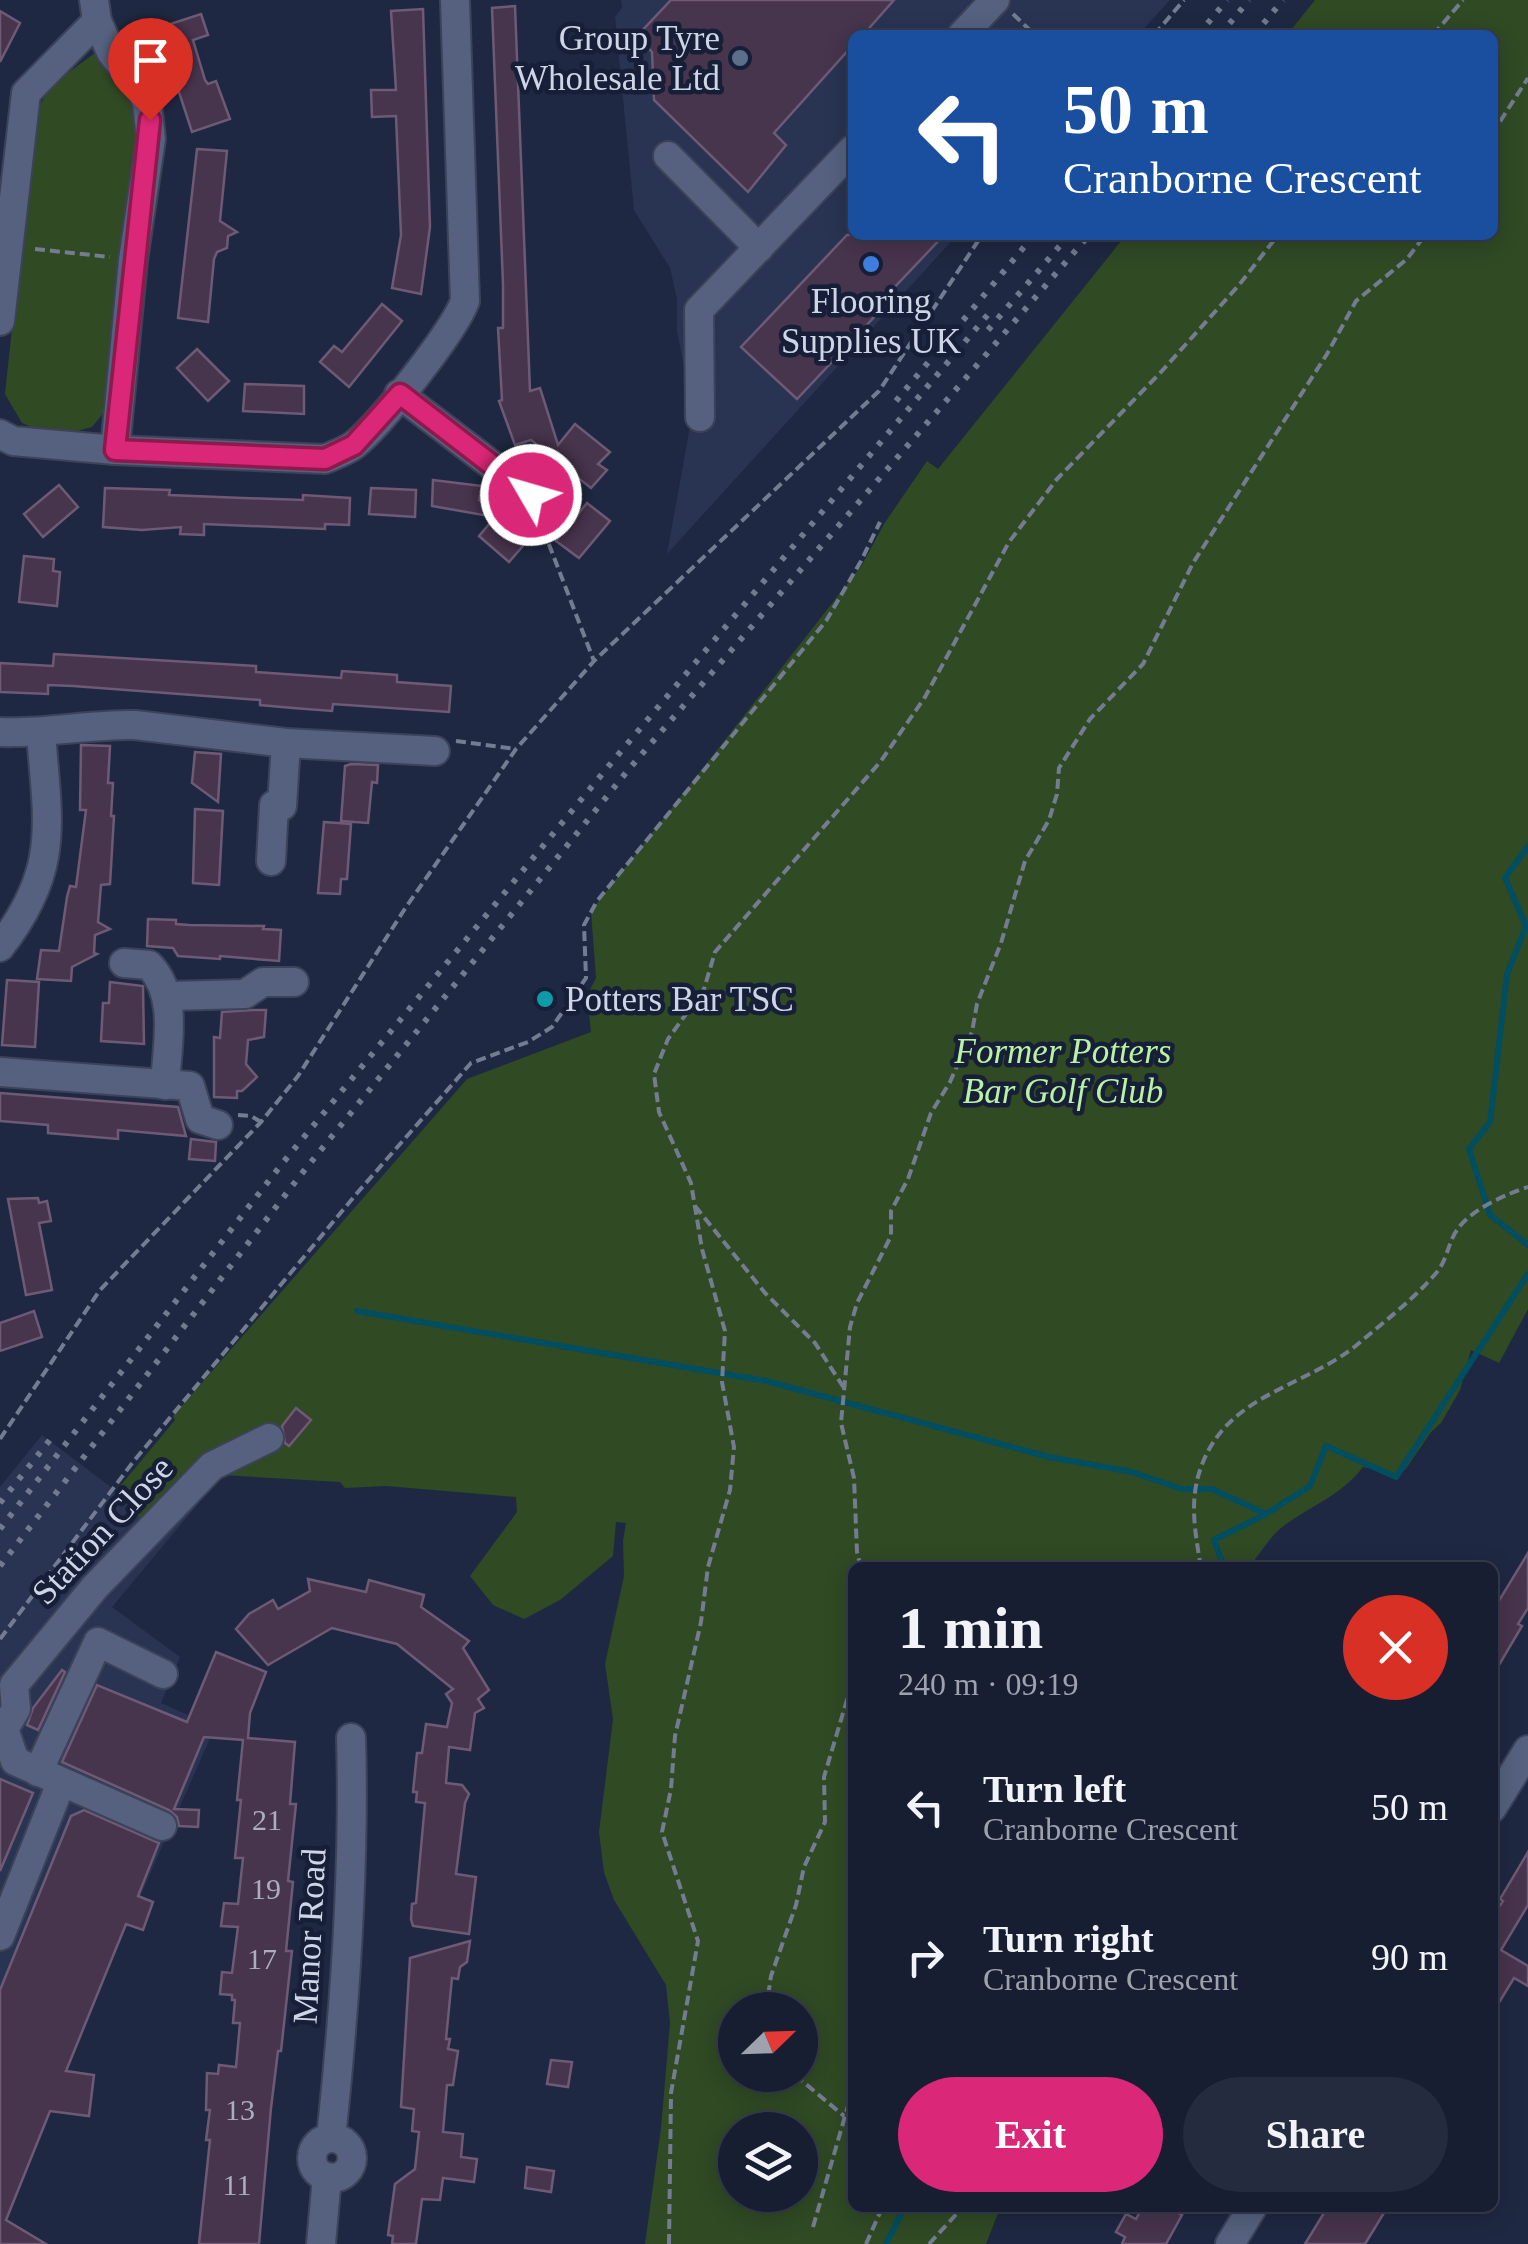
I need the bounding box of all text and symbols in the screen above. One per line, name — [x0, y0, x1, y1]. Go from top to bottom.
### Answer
pin — [108, 18, 193, 121]
place label: Group Tyre Wholesale Ltd — [515, 19, 720, 98]
icon: arrive — [123, 33, 178, 88]
marker: Group Tyre Wholesale Ltd — [729, 47, 751, 69]
icon: left — [898, 70, 1028, 200]
text: 50 m — [1063, 71, 1209, 148]
text: Cranborne Crescent — [1063, 153, 1422, 203]
marker: Flooring Supplies UK — [860, 253, 882, 275]
place label: Flooring Supplies UK — [781, 282, 961, 361]
position arrow — [479, 443, 583, 547]
place label: Potters Bar TSC — [565, 980, 794, 1019]
marker: Potters Bar TSC — [534, 988, 556, 1010]
park label: Former Potters Bar Golf Club — [954, 1032, 1171, 1111]
street label: Station Close — [24, 1448, 181, 1612]
text: 1 min — [898, 1595, 1043, 1661]
button: close — [1343, 1595, 1448, 1700]
text: 240 m · 09:19 — [898, 1666, 1078, 1702]
text: Turn left — [983, 1768, 1126, 1810]
icon: left — [898, 1780, 953, 1835]
text: 50 m — [1371, 1786, 1448, 1828]
house number: 21 — [252, 1803, 282, 1836]
text: Cranborne Crescent — [983, 1811, 1238, 1847]
street label: Manor Road — [285, 1847, 334, 2025]
house number: 19 — [251, 1872, 281, 1905]
text: Turn right — [983, 1918, 1154, 1960]
icon: right — [898, 1930, 953, 1985]
text: 90 m — [1371, 1936, 1448, 1978]
house number: 17 — [247, 1942, 277, 1975]
text: Cranborne Crescent — [983, 1961, 1238, 1997]
north arrow — [718, 1992, 818, 2092]
map controls — [718, 1992, 818, 2212]
button: Exit — [898, 2077, 1163, 2192]
button: Share — [1183, 2077, 1448, 2192]
house number: 13 — [225, 2093, 255, 2126]
button: layers — [718, 2112, 818, 2212]
house number: 11 — [223, 2168, 251, 2201]

